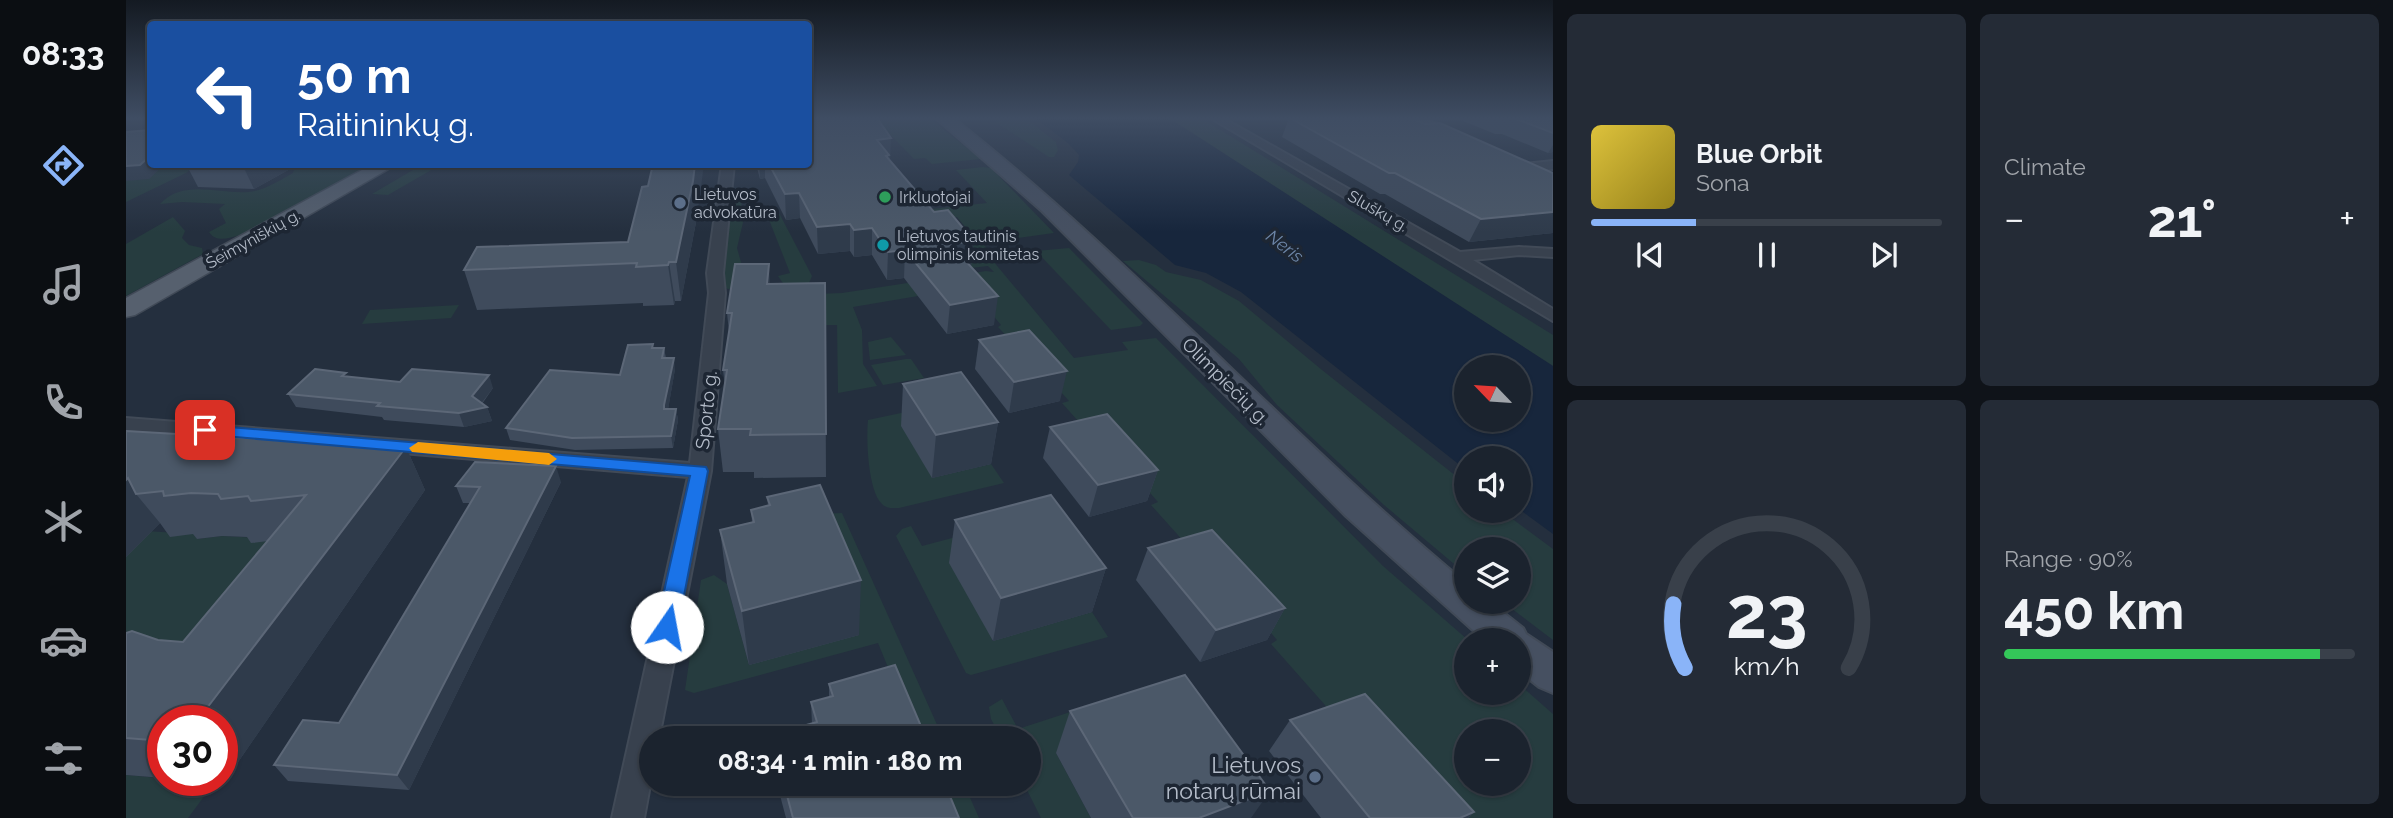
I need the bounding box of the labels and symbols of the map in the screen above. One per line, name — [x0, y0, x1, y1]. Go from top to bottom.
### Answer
place label: Lietuvos advokatūra — [694, 185, 777, 222]
street label: Sluškų g. — [1345, 186, 1411, 236]
place label: Irkluotojai — [899, 188, 971, 207]
marker: Irkluotojai — [877, 189, 893, 205]
marker: Lietuvos advokatūra — [672, 195, 688, 211]
street label: Šeimyniškių g. — [202, 204, 303, 273]
water label: Neris — [1262, 225, 1308, 267]
place label: Lietuvos tautinis olimpinis komitetas — [897, 227, 1039, 264]
marker: Lietuvos tautinis olimpinis komitetas — [875, 237, 891, 253]
street label: Olimpiečių g. — [1178, 333, 1274, 429]
north arrow — [1454, 355, 1531, 432]
street label: Sporto g. — [691, 370, 721, 450]
pin — [175, 400, 235, 460]
position arrow — [630, 590, 704, 664]
speed limit sign: 30 — [147, 705, 238, 796]
place label: Lietuvos notarų rūmai — [1166, 751, 1301, 804]
marker: Lietuvos notarų rūmai — [1307, 769, 1323, 785]

